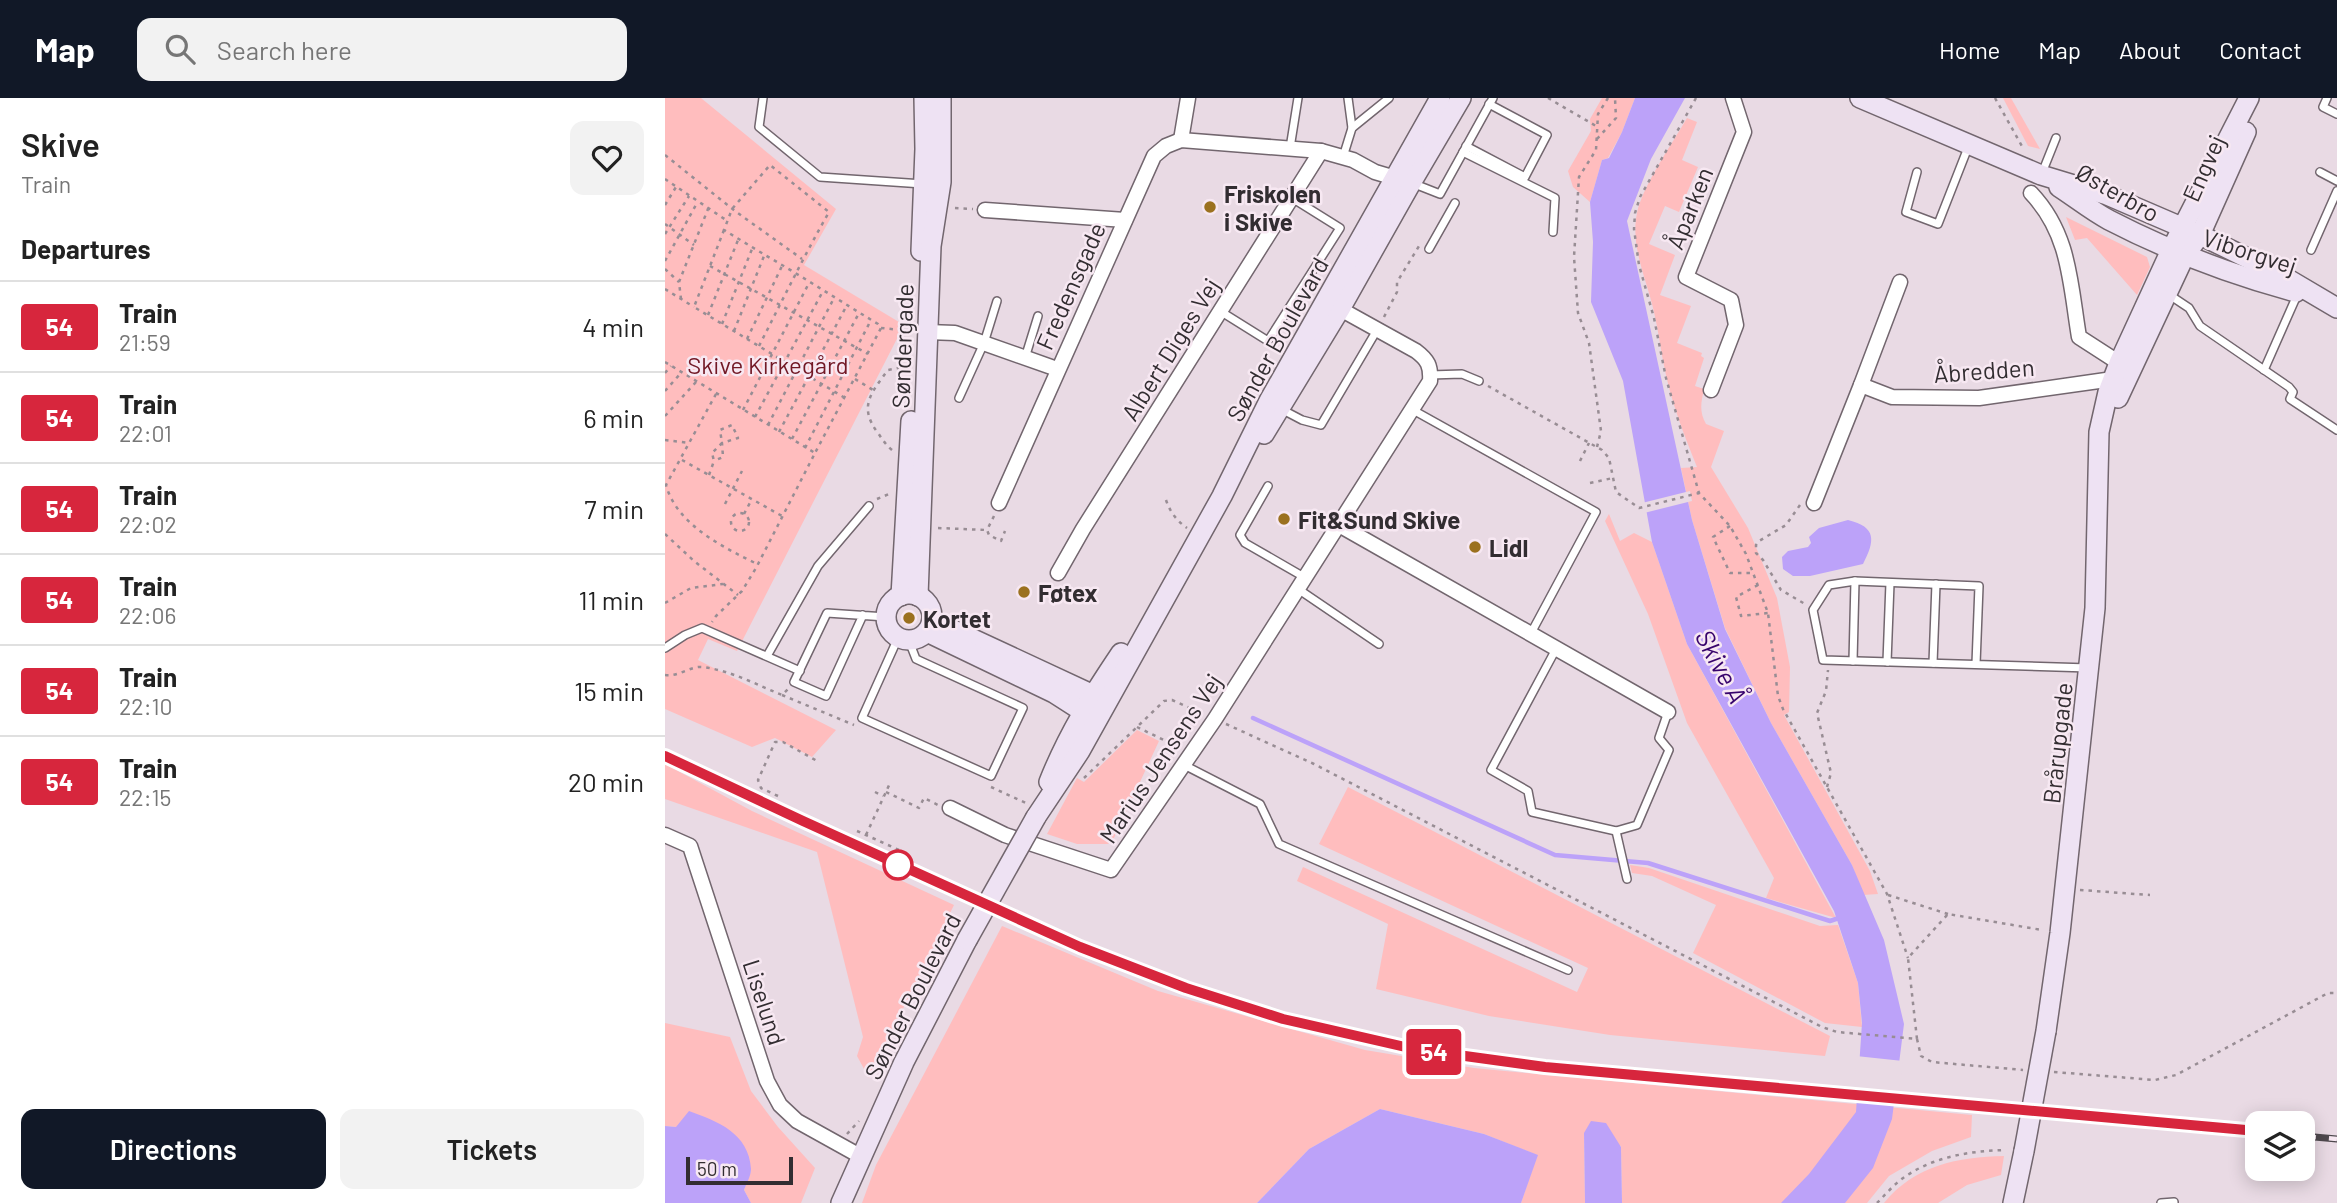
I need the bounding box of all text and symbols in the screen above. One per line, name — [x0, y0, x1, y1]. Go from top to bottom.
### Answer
search box — [137, 18, 627, 81]
text: Map — [35, 29, 95, 69]
icon: search — [161, 30, 199, 68]
text: Search here — [217, 34, 352, 65]
text: Home — [1939, 35, 2000, 64]
text: Map — [2038, 35, 2081, 64]
text: About — [2119, 35, 2181, 64]
text: Contact — [2219, 35, 2302, 64]
button: heart — [570, 121, 644, 195]
text: Skive — [21, 124, 100, 164]
street label: Engvej — [2176, 130, 2230, 206]
street label: Østerbro — [2071, 157, 2165, 227]
street label: Åparken — [1659, 163, 1719, 253]
text: Train — [21, 170, 71, 198]
place label: Friskolen i Skive — [1224, 179, 1321, 236]
marker: Friskolen i Skive — [1202, 199, 1218, 215]
street label: Fredensgade — [1029, 218, 1111, 354]
street label: Viborgvej — [2199, 222, 2301, 280]
text: Departures — [21, 233, 151, 264]
street label: Sønder Boulevard — [1220, 252, 1334, 426]
street label: Albert Diges Vej — [1115, 272, 1225, 426]
street label: Søndergade — [885, 283, 919, 409]
text: Train — [119, 297, 177, 328]
text: 4 min — [582, 311, 644, 342]
text: 54 — [46, 312, 73, 341]
text: 21:59 — [119, 328, 171, 356]
park label: Skive Kirkegård — [687, 350, 849, 379]
street label: Åbredden — [1933, 352, 2035, 388]
text: Train — [119, 388, 177, 419]
text: 6 min — [583, 402, 644, 433]
text: 54 — [46, 403, 73, 432]
text: 22:01 — [119, 419, 172, 447]
text: Train — [119, 479, 177, 510]
text: 7 min — [584, 493, 644, 524]
text: 54 — [46, 494, 73, 523]
place label: Fit&Sund Skive — [1298, 505, 1460, 534]
text: 22:02 — [119, 510, 177, 538]
marker: Fit&Sund Skive — [1276, 511, 1292, 527]
place label: Lidl — [1489, 533, 1528, 562]
marker: Lidl — [1467, 539, 1483, 555]
text: Train — [119, 570, 177, 601]
place label: Føtex — [1038, 578, 1097, 607]
text: 11 min — [578, 584, 644, 615]
marker: Føtex — [1016, 584, 1032, 600]
text: 54 — [46, 585, 73, 614]
text: 22:06 — [119, 601, 176, 629]
place label: Kortet — [923, 604, 991, 633]
marker: Kortet — [901, 610, 917, 626]
water label: Skive Å — [1690, 624, 1754, 708]
text: Train — [119, 661, 177, 692]
street label: Marius Jensens Vej — [1093, 668, 1227, 848]
text: 15 min — [574, 675, 644, 706]
text: 54 — [46, 676, 73, 705]
street label: Brårupgade — [2036, 681, 2078, 805]
text: 22:10 — [119, 692, 173, 720]
text: Train — [119, 752, 177, 783]
text: 20 min — [568, 766, 644, 797]
text: 54 — [46, 767, 73, 796]
text: 22:15 — [119, 783, 171, 811]
unlabelled marker — [883, 850, 913, 880]
street label: Sønder Boulevard — [858, 908, 966, 1084]
street label: Liselund — [738, 956, 792, 1048]
line badge: 54 — [1403, 1029, 1465, 1075]
text: 54 — [1420, 1037, 1448, 1066]
button: Directions — [21, 1109, 326, 1189]
button: Tickets — [340, 1109, 644, 1189]
map controls — [2245, 1111, 2315, 1181]
button: layers — [2245, 1111, 2315, 1181]
scale bar — [686, 1154, 793, 1186]
text: 50 m — [697, 1157, 737, 1180]

